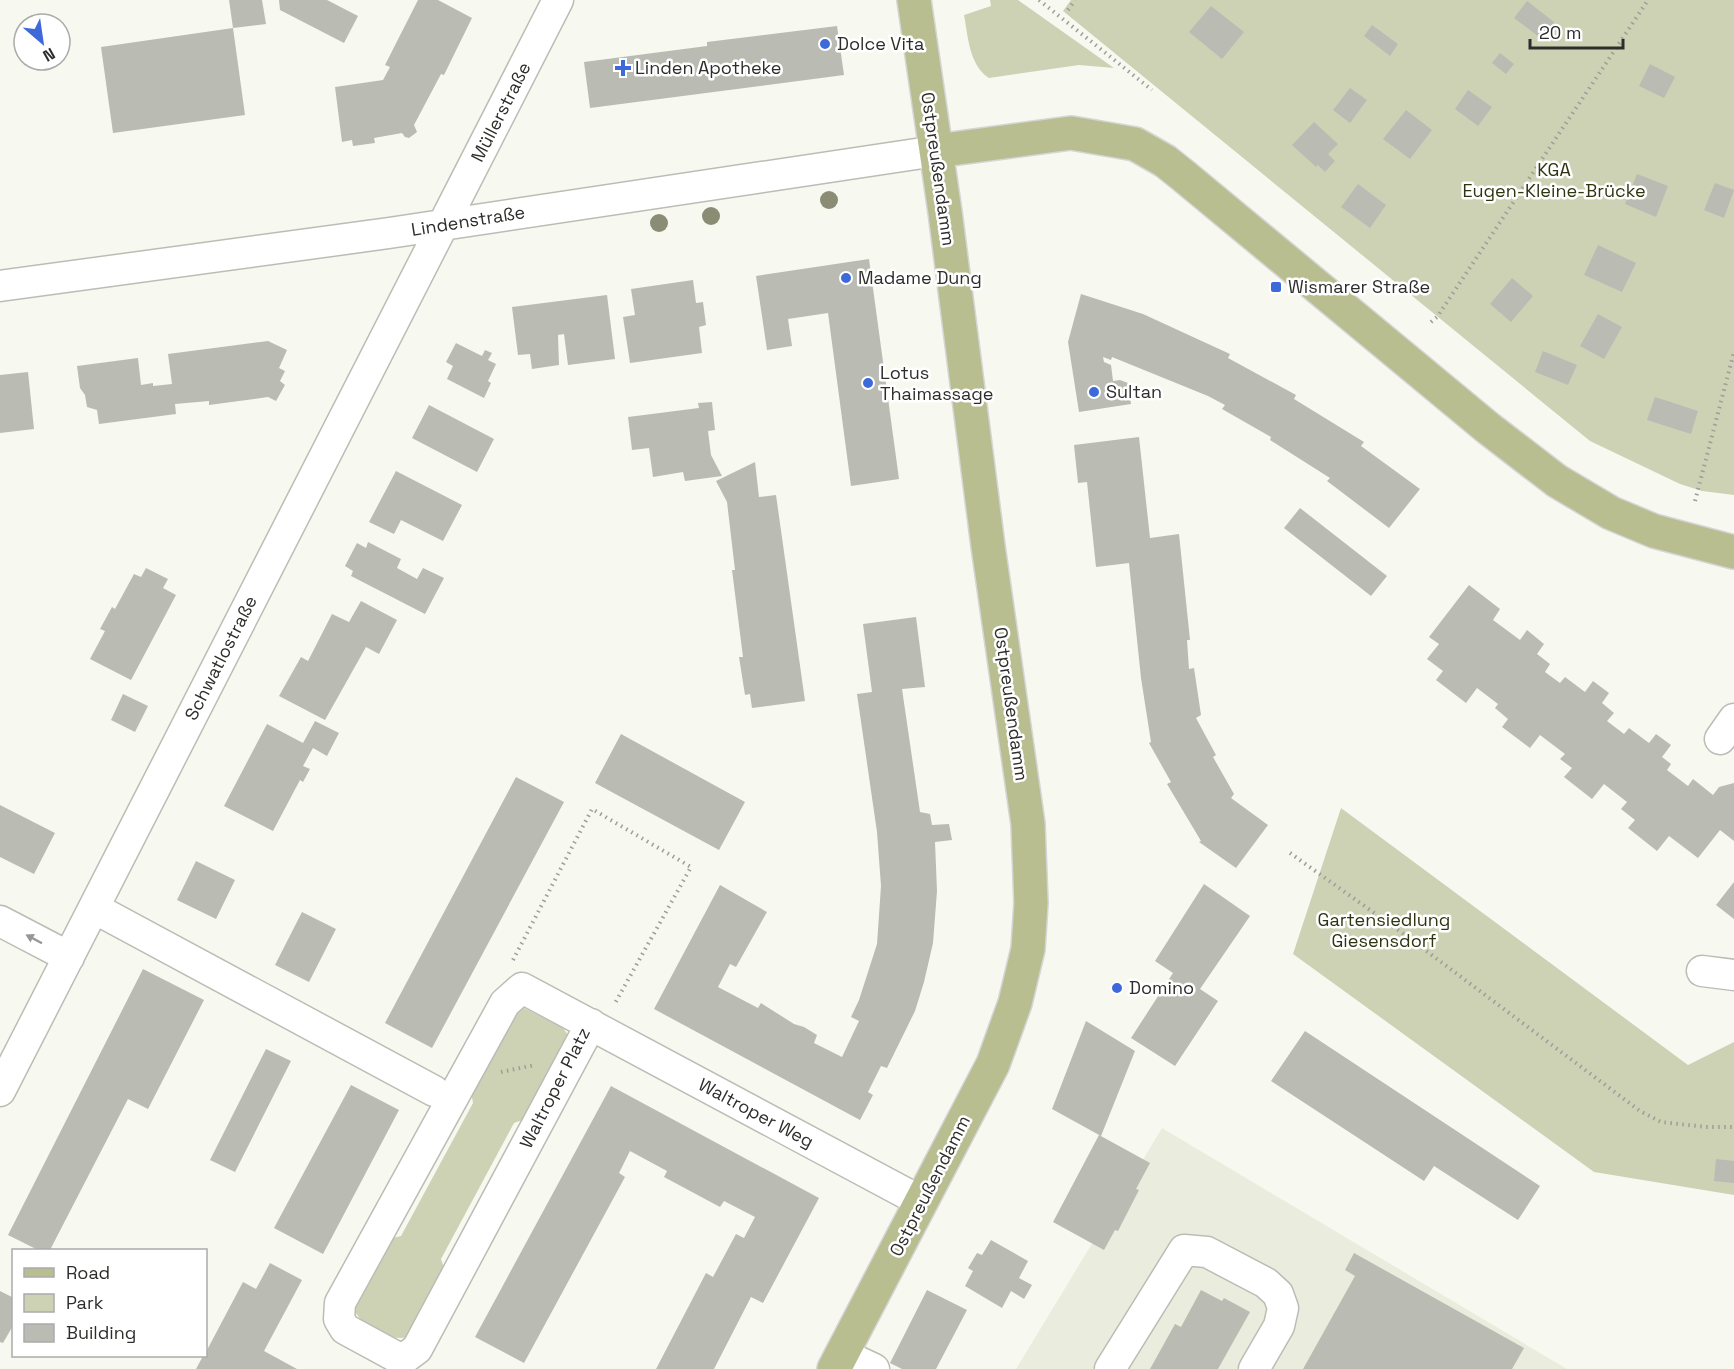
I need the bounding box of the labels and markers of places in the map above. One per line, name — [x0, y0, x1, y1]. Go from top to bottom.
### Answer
place label: Dolce Vita — [837, 32, 924, 55]
marker: Dolce Vita — [818, 37, 832, 51]
place label: Linden Apotheke — [635, 56, 781, 79]
marker: Linden Apotheke — [616, 61, 630, 75]
place label: Madame Dung — [858, 266, 982, 289]
marker: Madame Dung — [839, 271, 853, 285]
place label: Wismarer Straße — [1288, 275, 1430, 298]
marker: Wismarer Straße — [1269, 280, 1283, 294]
place label: Lotus Thaimassage — [880, 361, 993, 405]
marker: Lotus Thaimassage — [861, 376, 875, 390]
place label: Sultan — [1106, 380, 1162, 403]
marker: Sultan — [1087, 385, 1101, 399]
place label: Domino — [1129, 976, 1194, 999]
marker: Domino — [1110, 981, 1124, 995]

